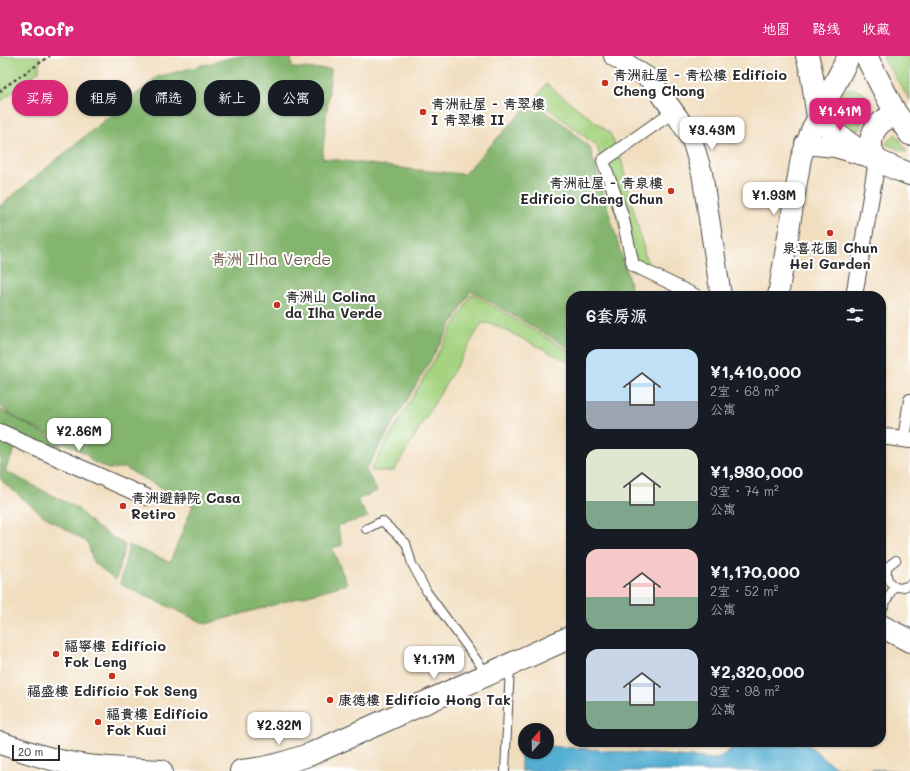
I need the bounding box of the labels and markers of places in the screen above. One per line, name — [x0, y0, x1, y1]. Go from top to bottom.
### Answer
place label: 青洲社屋 - 青松樓 Edifício Cheng Chong — [613, 65, 788, 100]
marker: 青洲社屋 - 青松樓 Edifício Cheng Chong — [600, 78, 610, 88]
place label: 青洲社屋 - 青翠樓 I 青翠樓 II — [431, 94, 545, 129]
pin: ¥1.41M — [807, 98, 873, 132]
marker: 青洲社屋 - 青翠樓 I 青翠樓 II — [418, 107, 428, 117]
pin: ¥3.43M — [679, 117, 745, 151]
place label: 青洲社屋 - 青泉樓 Edifício Cheng Chun — [520, 173, 663, 208]
pin: ¥1.93M — [741, 182, 807, 216]
marker: 青洲社屋 - 青泉樓 Edifício Cheng Chun — [666, 186, 676, 196]
marker: 泉喜花園 Chun Hei Garden — [825, 228, 835, 238]
place label: 泉喜花園 Chun Hei Garden — [782, 238, 878, 273]
place label: 青洲山 Colina da Ilha Verde — [285, 287, 382, 322]
marker: 青洲山 Colina da Ilha Verde — [272, 300, 282, 310]
pin: ¥2.86M — [46, 418, 112, 452]
place label: 青洲避靜院 Casa Retiro — [131, 488, 241, 523]
marker: 青洲避靜院 Casa Retiro — [118, 501, 128, 511]
place label: 福寧樓 Edifício Fok Leng — [64, 636, 167, 671]
pin: ¥1.17M — [401, 646, 467, 680]
marker: 福寧樓 Edifício Fok Leng — [51, 649, 61, 659]
marker: 福盛樓 Edifício Fok Seng — [107, 671, 117, 681]
place label: 福盛樓 Edifício Fok Seng — [27, 681, 197, 700]
place label: 康德樓 Edifício Hong Tak — [338, 690, 511, 709]
marker: 康德樓 Edifício Hong Tak — [325, 695, 335, 705]
place label: 福貴樓 Edifício Fok Kuai — [106, 704, 209, 739]
pin: ¥2.32M — [246, 712, 312, 746]
marker: 福貴樓 Edifício Fok Kuai — [93, 717, 103, 727]

